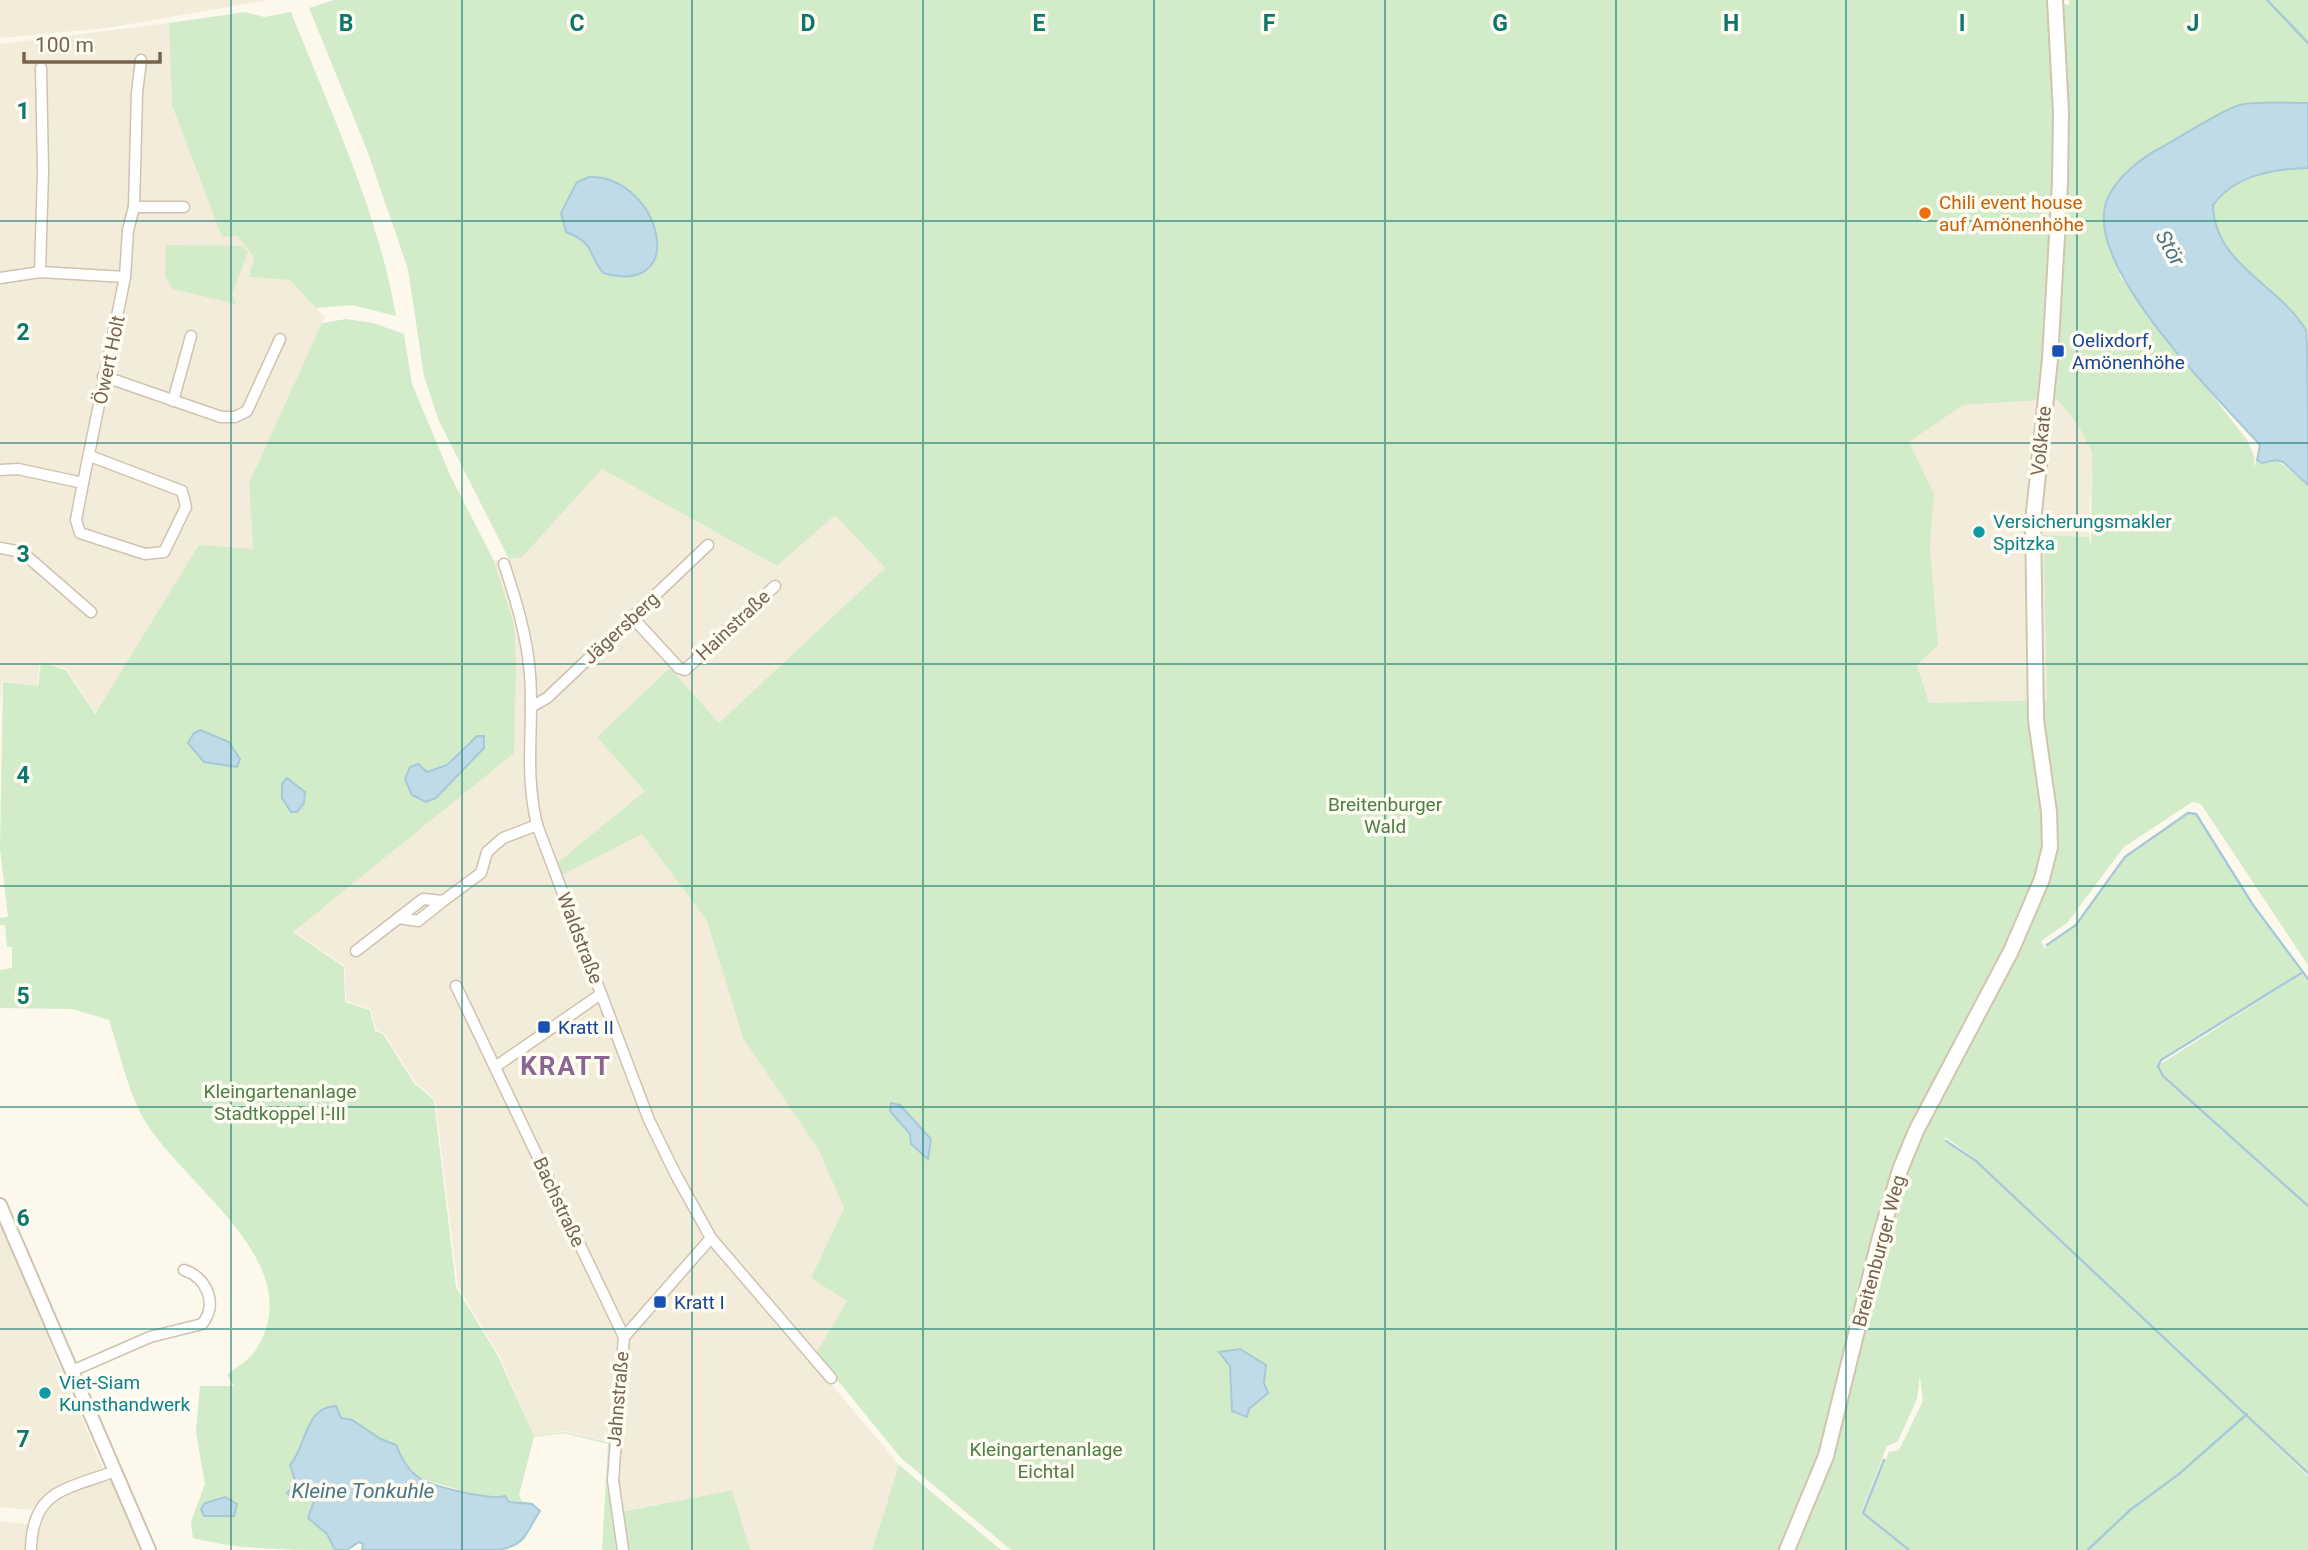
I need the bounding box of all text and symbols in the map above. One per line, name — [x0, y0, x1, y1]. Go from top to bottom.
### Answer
text: B — [339, 10, 353, 37]
text: C — [569, 10, 585, 37]
text: D — [801, 10, 815, 37]
text: E — [1033, 10, 1046, 37]
text: F — [1263, 10, 1276, 37]
text: G — [1492, 10, 1508, 37]
text: H — [1723, 10, 1739, 37]
text: I — [1959, 10, 1965, 37]
text: J — [2187, 10, 2199, 37]
scale bar — [24, 21, 161, 65]
text: 100 m — [35, 33, 94, 57]
text: 1 — [16, 98, 30, 125]
place label: Chili event house auf Amönenhöhe — [1939, 191, 2084, 236]
marker: Chili event house auf Amönenhöhe — [1917, 205, 1933, 221]
water label: Stör — [2151, 226, 2190, 271]
street label: Öwert Holt — [88, 313, 130, 407]
text: 2 — [16, 319, 30, 346]
place label: Oelixdorf, Amönenhöhe — [2072, 329, 2185, 374]
marker: Oelixdorf, Amönenhöhe — [2050, 343, 2066, 359]
street label: Voßkate — [2026, 405, 2056, 477]
place label: Versicherungsmakler Spitzka — [1993, 510, 2172, 555]
marker: Versicherungsmakler Spitzka — [1971, 524, 1987, 540]
text: 3 — [16, 541, 30, 568]
street label: Hainstraße — [691, 585, 775, 665]
street label: Jägersberg — [578, 587, 664, 669]
text: 4 — [16, 762, 30, 789]
park label: Breitenburger Wald — [1328, 793, 1443, 838]
street label: Waldstraße — [552, 889, 608, 987]
text: 5 — [16, 983, 30, 1010]
place label: Kratt II — [558, 1016, 614, 1039]
marker: Kratt II — [536, 1019, 552, 1035]
district label: KRATT — [520, 1051, 612, 1081]
park label: Kleingartenanlage Stadtkoppel I-III — [204, 1080, 356, 1125]
street label: Bachstraße — [528, 1153, 590, 1251]
street label: Breitenburger Weg — [1848, 1173, 1910, 1329]
text: 6 — [16, 1205, 30, 1232]
place label: Kratt I — [674, 1291, 725, 1314]
marker: Kratt I — [652, 1294, 668, 1310]
street label: Jahnstraße — [602, 1350, 634, 1448]
place label: Viet-Siam Kunsthandwerk — [59, 1371, 190, 1416]
marker: Viet-Siam Kunsthandwerk — [37, 1385, 53, 1401]
text: 7 — [16, 1426, 30, 1453]
park label: Kleingartenanlage Eichtal — [970, 1438, 1122, 1483]
water label: Kleine Tonkuhle — [292, 1479, 435, 1503]

